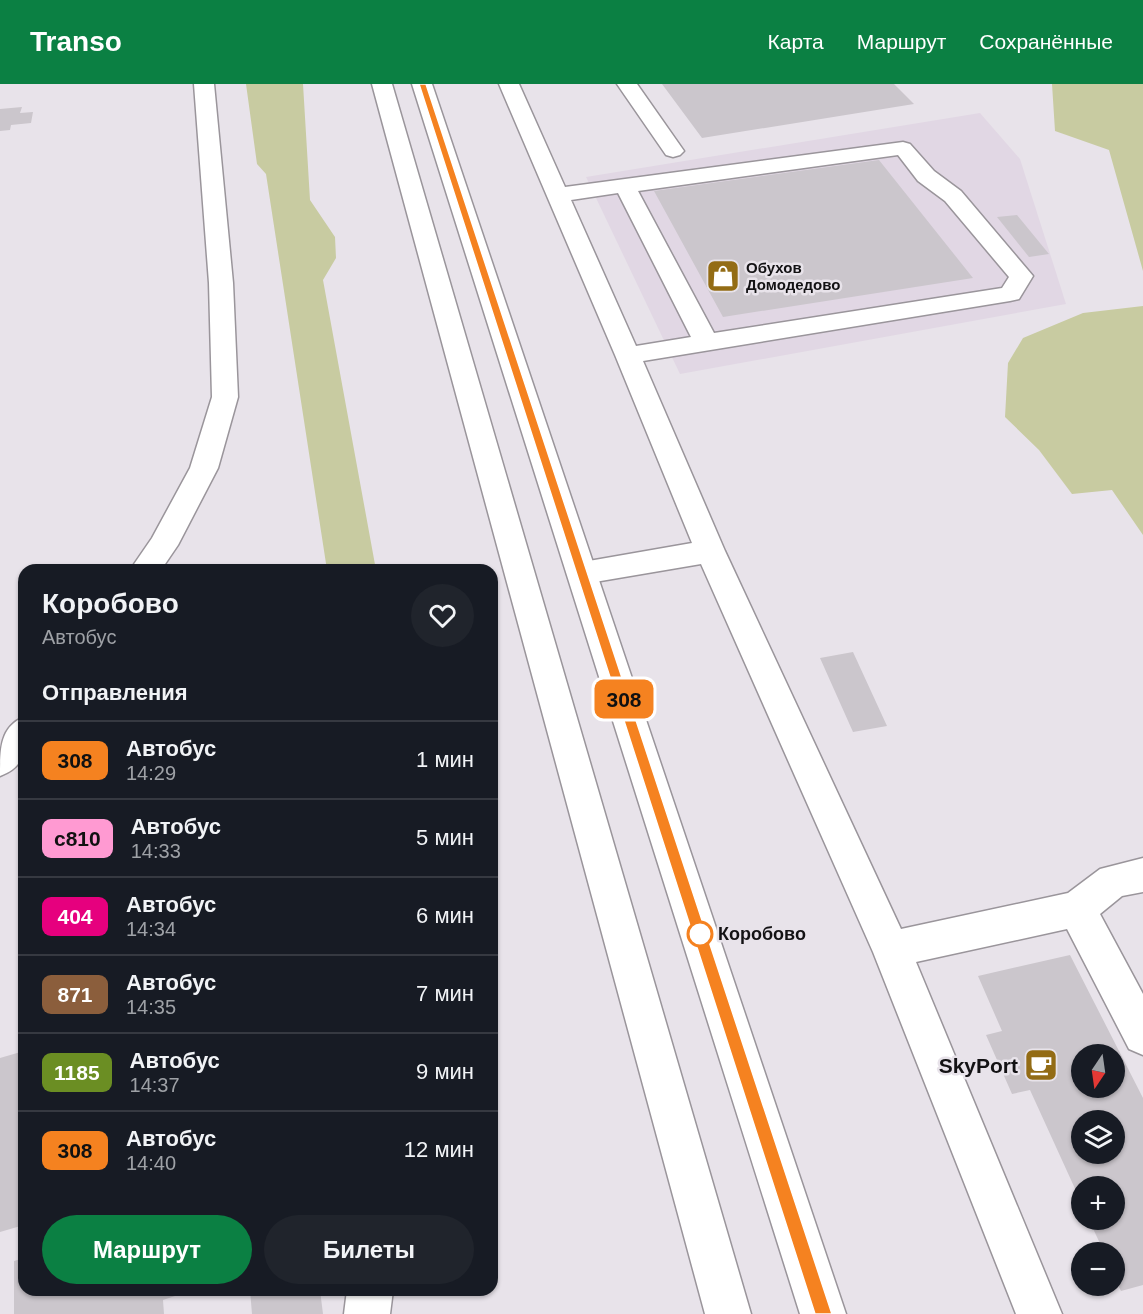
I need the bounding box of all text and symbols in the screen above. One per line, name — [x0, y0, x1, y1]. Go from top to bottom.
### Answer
text: Transo — [30, 26, 122, 57]
text: Карта — [768, 30, 824, 53]
text: Маршрут — [857, 30, 946, 53]
text: Сохранённые — [979, 30, 1113, 53]
shop icon: Обухов Домодедово — [705, 258, 741, 294]
place label: Обухов Домодедово — [746, 259, 840, 293]
button: heart — [411, 584, 474, 647]
text: Коробово — [42, 588, 179, 619]
text: Автобус — [42, 626, 116, 648]
text: Отправления — [42, 680, 188, 705]
line badge: 308 — [590, 680, 658, 718]
text: 308 — [606, 688, 642, 711]
text: Автобус — [126, 736, 216, 761]
text: 1 мин — [416, 747, 474, 772]
text: 308 — [57, 749, 93, 772]
text: 14:29 — [126, 762, 176, 784]
text: Автобус — [131, 814, 221, 839]
text: 5 мин — [416, 825, 474, 850]
text: с810 — [54, 827, 101, 850]
text: 14:33 — [131, 840, 181, 862]
text: Автобус — [126, 892, 216, 917]
text: 6 мин — [416, 903, 474, 928]
text: 404 — [57, 905, 93, 928]
text: 14:34 — [126, 918, 176, 940]
marker: Коробово — [687, 921, 713, 947]
place label: Коробово — [718, 924, 806, 944]
text: Автобус — [126, 970, 216, 995]
text: 7 мин — [416, 981, 474, 1006]
text: 871 — [57, 983, 93, 1006]
text: 14:35 — [126, 996, 176, 1018]
north arrow — [1071, 1044, 1125, 1098]
map controls — [1071, 1044, 1125, 1296]
cafe icon: SkyPort — [1023, 1047, 1059, 1083]
text: Автобус — [130, 1048, 220, 1073]
place label: SkyPort — [939, 1054, 1018, 1077]
text: 9 мин — [416, 1059, 474, 1084]
text: 1185 — [54, 1061, 100, 1084]
text: 14:37 — [130, 1074, 180, 1096]
button: layers — [1071, 1110, 1125, 1164]
text: Автобус — [126, 1126, 216, 1151]
text: 12 мин — [404, 1137, 474, 1162]
text: 308 — [57, 1139, 93, 1162]
text: 14:40 — [126, 1152, 176, 1174]
button: + — [1071, 1176, 1125, 1230]
button: Маршрут — [42, 1215, 252, 1284]
button: Билеты — [264, 1215, 474, 1284]
button: − — [1071, 1242, 1125, 1296]

